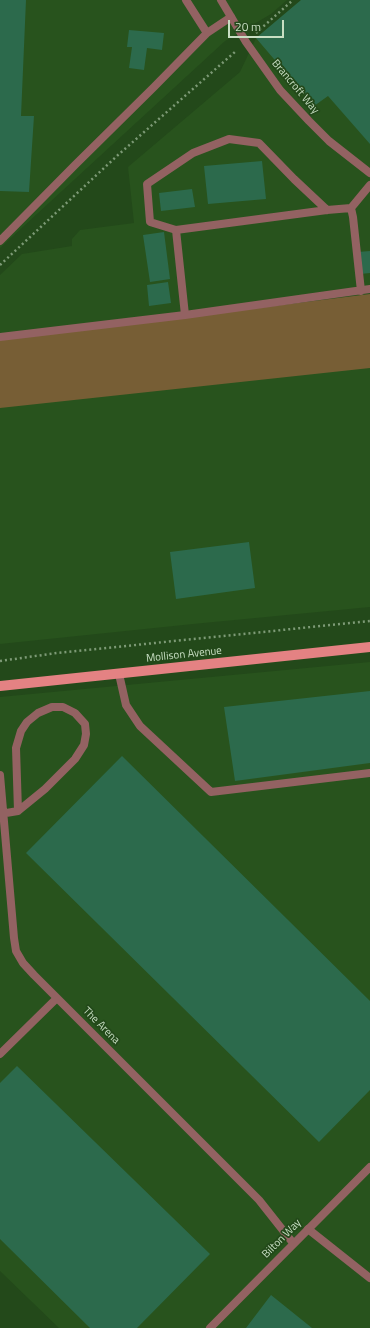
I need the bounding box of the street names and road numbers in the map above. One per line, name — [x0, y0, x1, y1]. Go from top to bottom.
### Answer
street label: Brancroft Way — [269, 57, 321, 117]
street label: Mollison Avenue — [145, 644, 223, 666]
street label: The Arena — [80, 1005, 122, 1047]
street label: Bilton Way — [260, 1217, 304, 1261]

